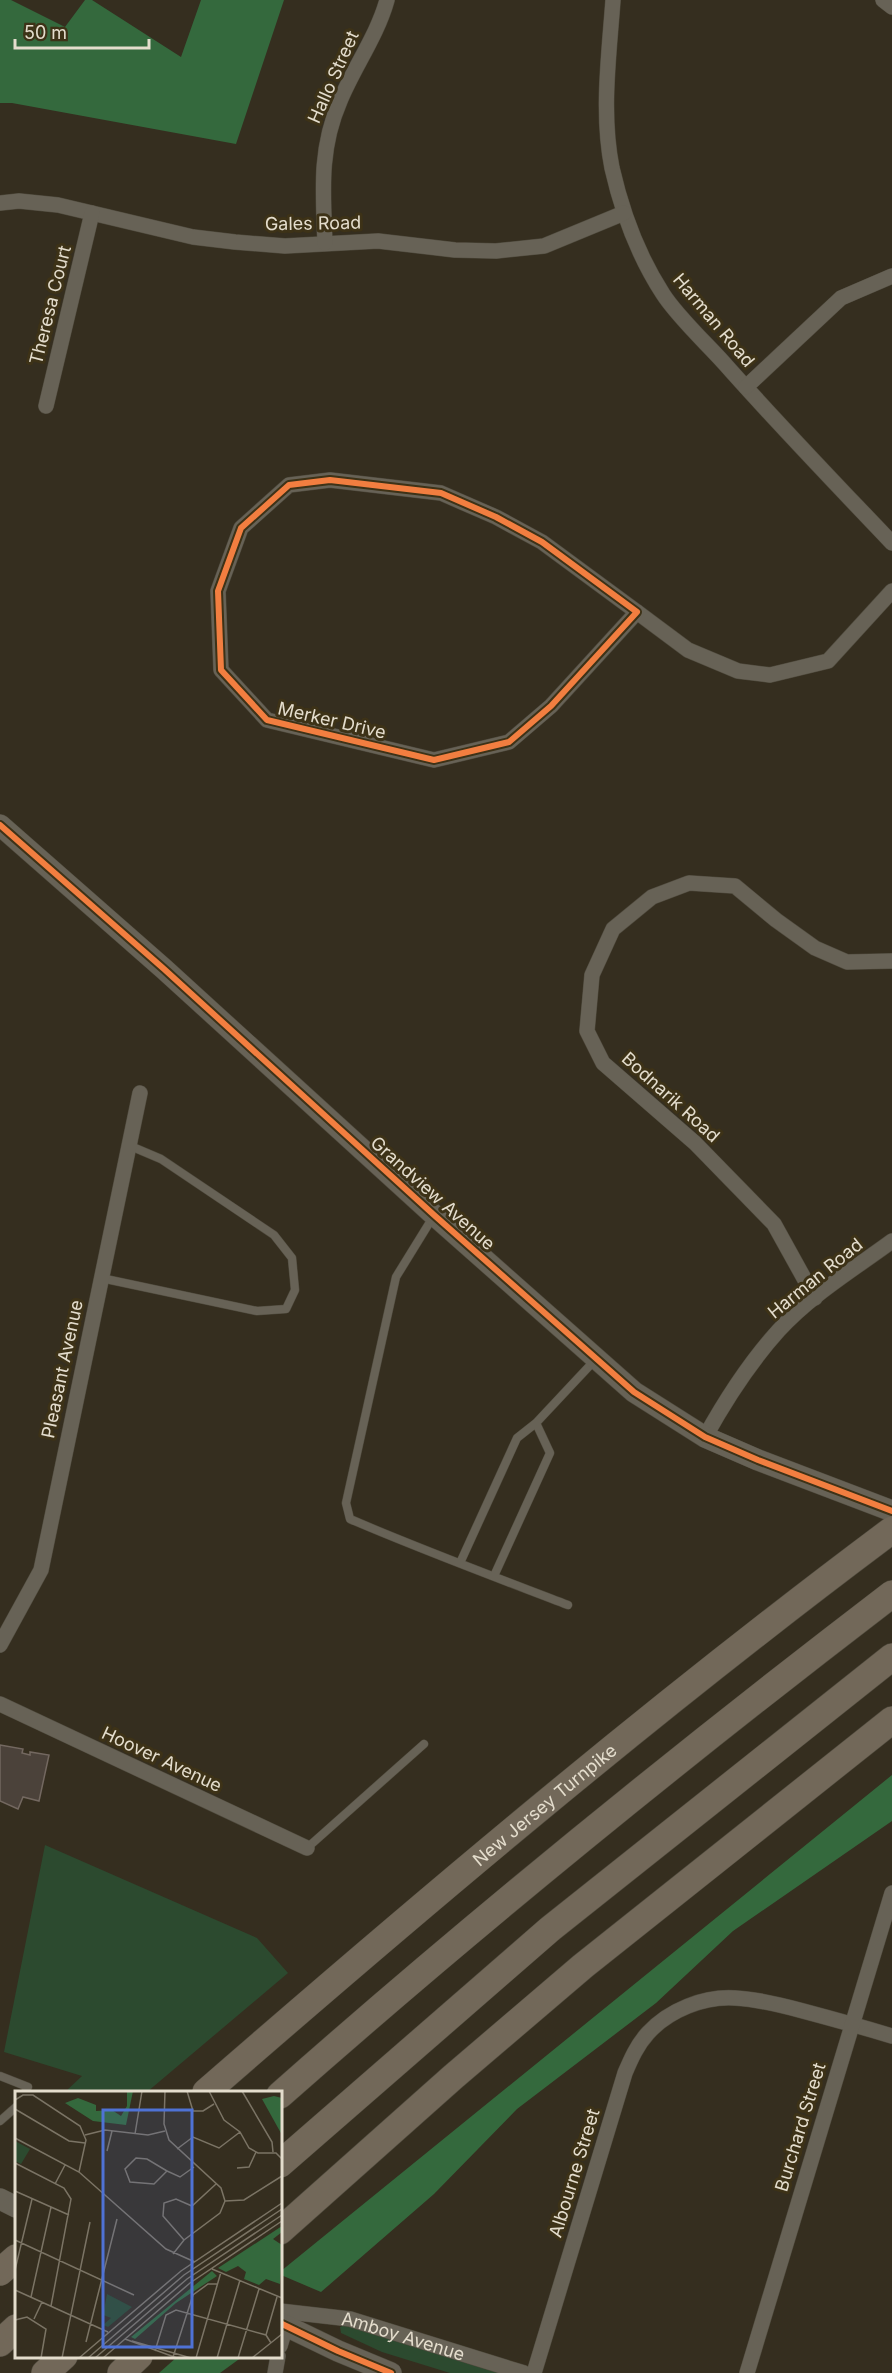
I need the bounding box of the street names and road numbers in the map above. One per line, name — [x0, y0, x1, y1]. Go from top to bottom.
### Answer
street label: Hallo Street — [303, 27, 363, 126]
street label: Gales Road — [265, 212, 361, 234]
street label: Theresa Court — [25, 243, 75, 367]
street label: Harman Road — [669, 269, 759, 371]
street label: Merker Drive — [276, 697, 388, 743]
street label: Bodnarik Road — [618, 1048, 724, 1146]
street label: Grandview Avenue — [367, 1132, 499, 1254]
street label: Harman Road — [763, 1233, 867, 1323]
street label: Pleasant Avenue — [37, 1298, 87, 1440]
street label: Hoover Avenue — [99, 1722, 225, 1796]
street label: New Jersey Turnpike — [468, 1739, 620, 1870]
street label: Burchard Street — [770, 2060, 830, 2194]
street label: Albourne Street — [544, 2106, 604, 2240]
street label: Amboy Avenue — [340, 2308, 467, 2364]

